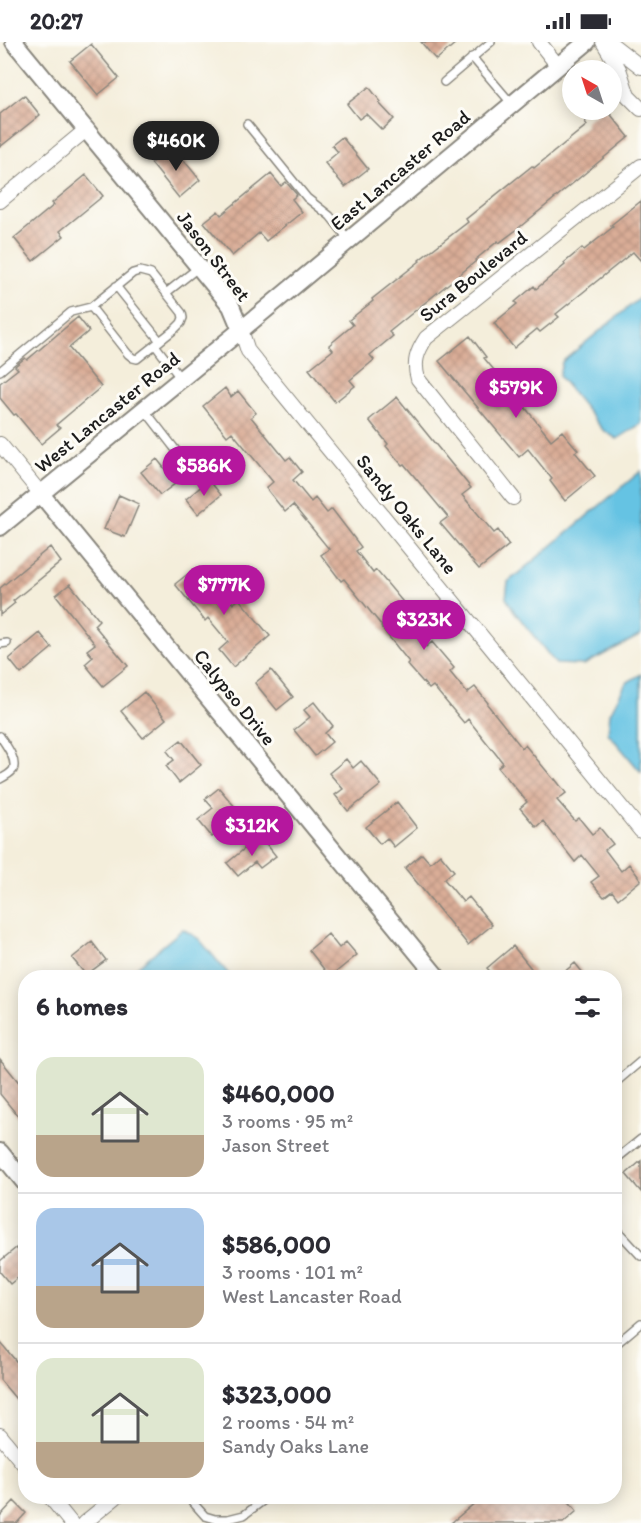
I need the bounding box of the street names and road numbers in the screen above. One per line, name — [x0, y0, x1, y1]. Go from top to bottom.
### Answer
street label: East Lancaster Road — [325, 104, 475, 235]
street label: Jason Street — [172, 206, 256, 306]
street label: Sura Boulevard — [414, 225, 532, 327]
street label: West Lancaster Road — [30, 346, 185, 478]
street label: Sandy Oaks Lane — [351, 449, 463, 579]
street label: Calypso Drive — [189, 644, 281, 750]

